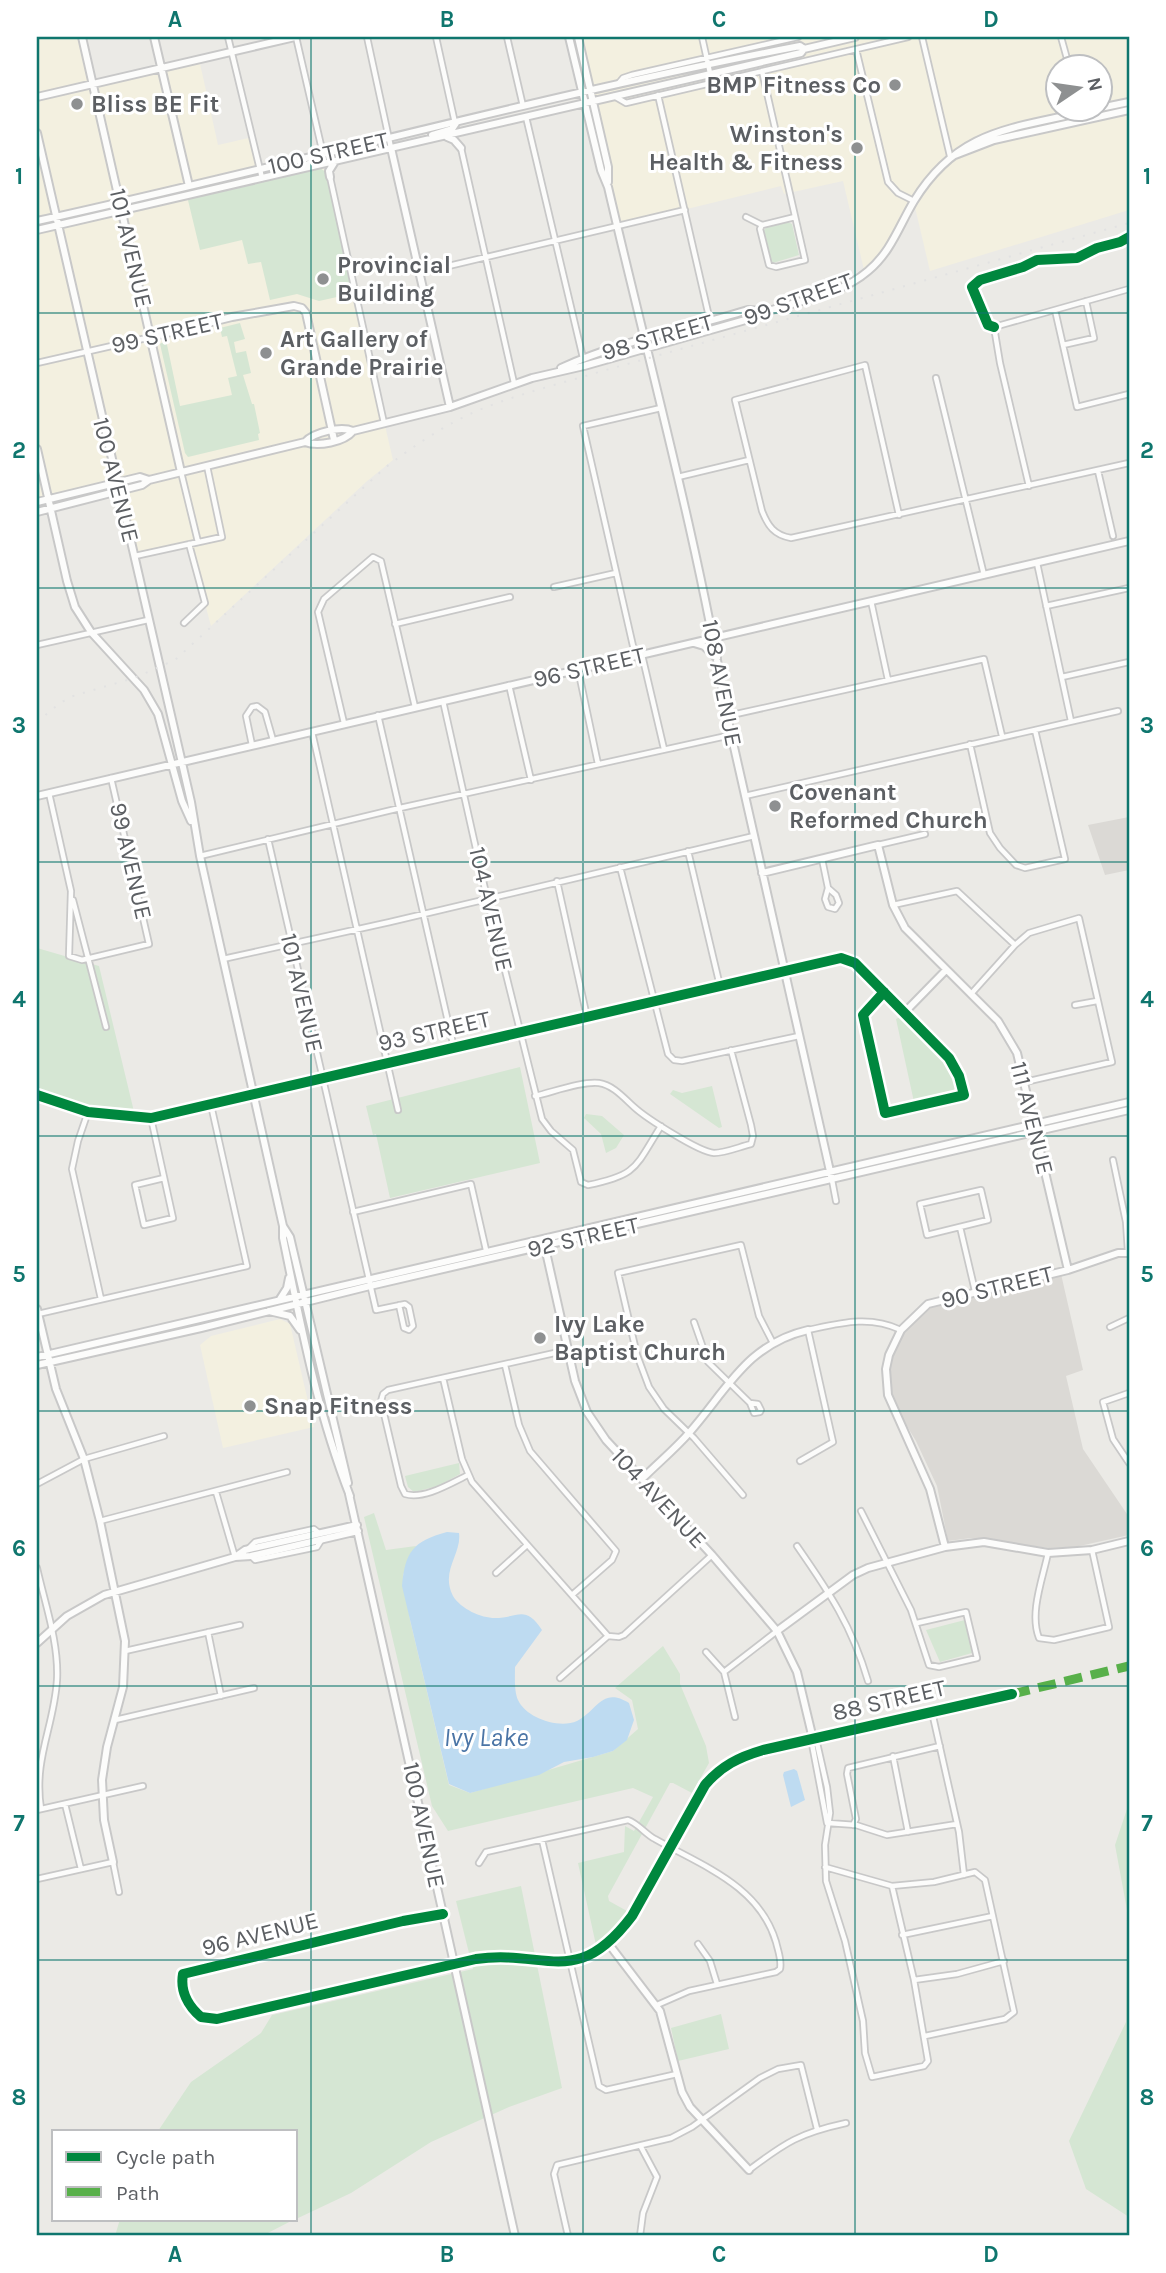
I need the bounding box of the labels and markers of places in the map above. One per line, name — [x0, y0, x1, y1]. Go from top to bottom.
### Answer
place label: BMP Fitness Co — [706, 71, 881, 99]
marker: BMP Fitness Co — [887, 77, 903, 93]
place label: Bliss BE Fit — [91, 90, 219, 118]
marker: Bliss BE Fit — [69, 96, 85, 112]
place label: Winston's Health & Fitness — [649, 120, 843, 176]
marker: Winston's Health & Fitness — [849, 140, 865, 156]
place label: Provincial Building — [337, 251, 451, 307]
marker: Provincial Building — [315, 271, 331, 287]
place label: Art Gallery of Grande Prairie — [280, 325, 443, 381]
marker: Art Gallery of Grande Prairie — [258, 345, 274, 361]
place label: Covenant Reformed Church — [789, 778, 988, 834]
marker: Covenant Reformed Church — [767, 798, 783, 814]
place label: Ivy Lake Baptist Church — [554, 1310, 726, 1366]
marker: Ivy Lake Baptist Church — [532, 1330, 548, 1346]
place label: Snap Fitness — [264, 1392, 412, 1420]
marker: Snap Fitness — [242, 1398, 258, 1414]

